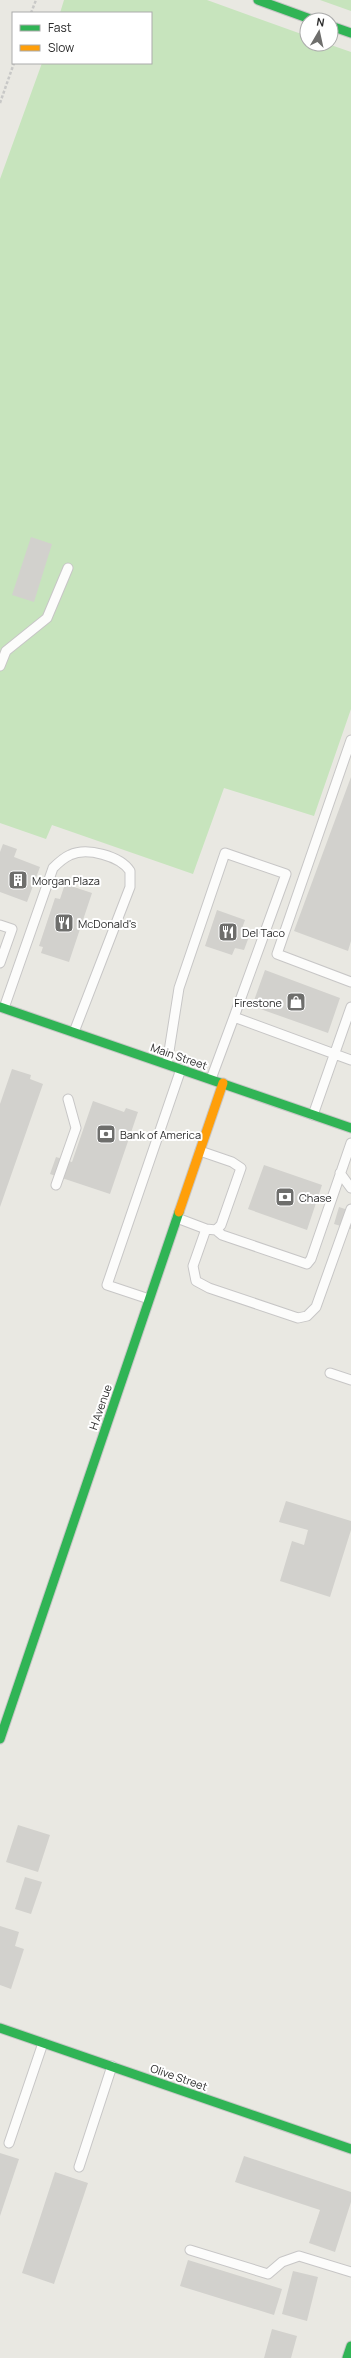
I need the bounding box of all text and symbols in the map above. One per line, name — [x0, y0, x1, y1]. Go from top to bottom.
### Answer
legend — [12, 12, 152, 64]
north arrow — [299, 12, 339, 52]
text: N — [316, 14, 326, 30]
text: Fast — [48, 19, 72, 36]
text: Slow — [48, 39, 74, 56]
building icon: Morgan Plaza — [7, 869, 29, 891]
place label: Morgan Plaza — [32, 873, 100, 888]
restaurant icon: McDonald's — [53, 912, 75, 934]
place label: McDonald's — [78, 916, 136, 931]
restaurant icon: Del Taco — [217, 921, 239, 943]
place label: Del Taco — [242, 925, 285, 940]
shop icon: Firestone — [285, 991, 307, 1013]
place label: Firestone — [234, 995, 283, 1010]
street label: Main Street — [149, 1039, 209, 1073]
bank icon: Bank of America — [95, 1123, 117, 1145]
place label: Bank of America — [120, 1127, 201, 1142]
bank icon: Chase — [274, 1186, 296, 1208]
place label: Chase — [299, 1190, 332, 1205]
street label: H Avenue — [85, 1382, 115, 1432]
street label: Olive Street — [148, 2060, 210, 2094]

